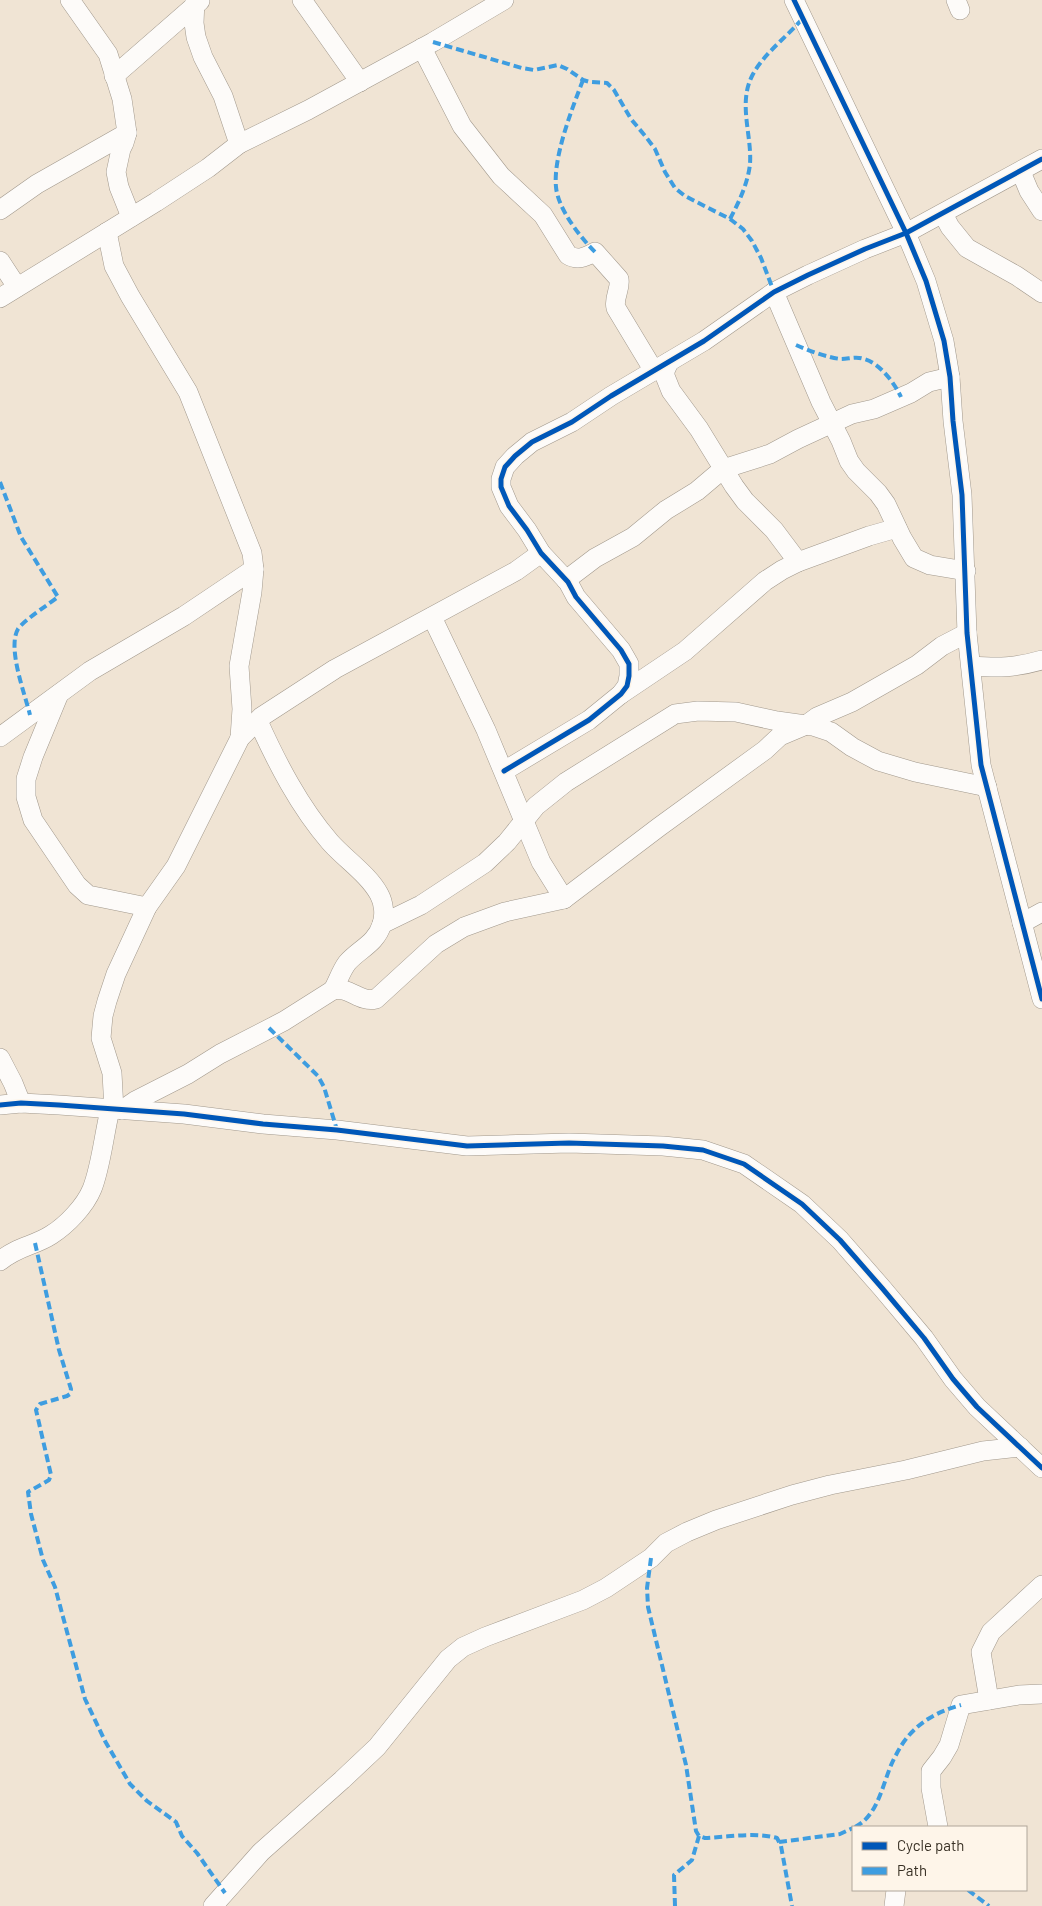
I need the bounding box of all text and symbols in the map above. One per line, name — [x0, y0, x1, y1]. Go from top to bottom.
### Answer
legend — [852, 1826, 1027, 1891]
text: Cycle path — [897, 1836, 964, 1854]
text: Path — [897, 1861, 927, 1879]

